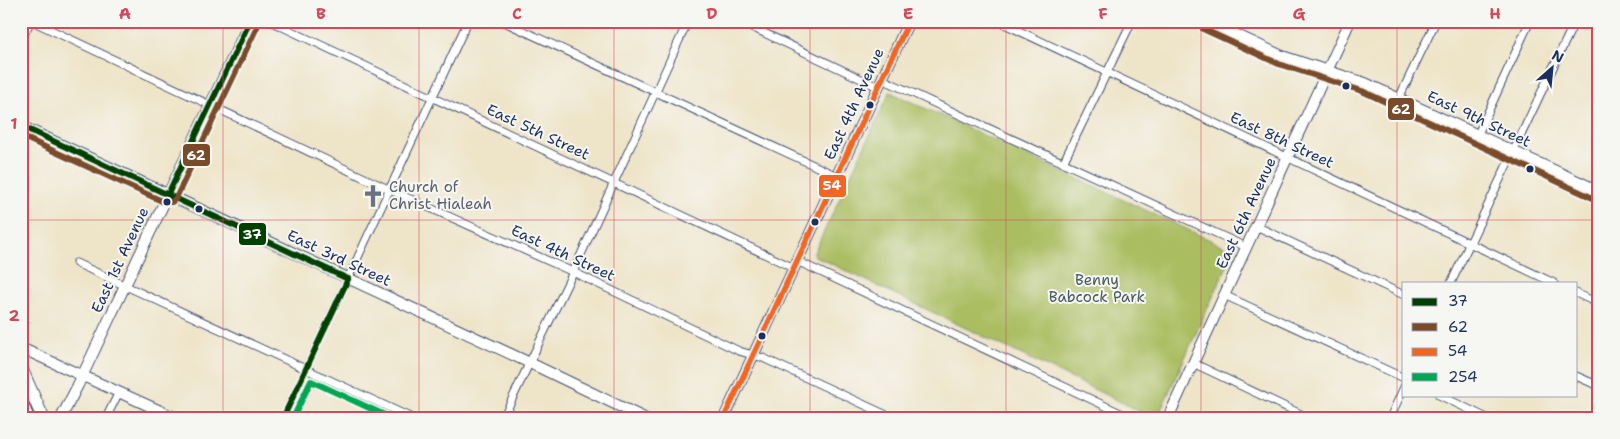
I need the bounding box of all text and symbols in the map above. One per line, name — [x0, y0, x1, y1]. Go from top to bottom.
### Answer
text: A — [119, 3, 131, 24]
text: B — [316, 3, 326, 24]
text: C — [512, 3, 522, 24]
text: D — [706, 3, 718, 24]
text: E — [903, 3, 913, 24]
text: F — [1098, 3, 1108, 24]
text: G — [1293, 3, 1306, 24]
text: H — [1489, 3, 1501, 24]
north arrow — [1528, 42, 1578, 92]
street label: East 4th Avenue — [819, 45, 889, 163]
text: N — [1549, 46, 1567, 67]
unlabelled marker — [1341, 81, 1351, 91]
street label: East 9th Street — [1424, 86, 1534, 152]
line badge: 62 — [1387, 97, 1415, 121]
street label: East 5th Street — [483, 99, 593, 165]
unlabelled marker — [865, 100, 875, 110]
text: 62 — [1391, 100, 1411, 118]
street label: East 8th Street — [1227, 107, 1337, 173]
text: 1 — [10, 113, 18, 134]
line badge: 62 — [182, 143, 211, 167]
text: 62 — [186, 146, 206, 164]
street label: East 6th Avenue — [1211, 154, 1281, 272]
unlabelled marker — [1525, 164, 1535, 174]
line badge: 54 — [818, 174, 847, 198]
text: 54 — [823, 176, 841, 194]
place label: Church of Christ Hialeah — [389, 177, 492, 214]
church icon: Church of Christ Hialeah — [360, 183, 386, 209]
unlabelled marker — [162, 197, 172, 207]
street label: East 1st Avenue — [87, 204, 153, 316]
unlabelled marker — [194, 204, 204, 214]
unlabelled marker — [810, 217, 820, 227]
street label: East 4th Street — [508, 220, 618, 286]
line badge: 37 — [238, 222, 267, 246]
text: 37 — [242, 225, 262, 243]
street label: East 3rd Street — [284, 225, 394, 291]
park label: Benny Babcock Park — [1049, 270, 1145, 307]
legend — [1402, 282, 1578, 396]
text: 37 — [1448, 291, 1468, 311]
text: 2 — [8, 305, 20, 326]
text: 62 — [1448, 317, 1468, 337]
unlabelled marker — [757, 331, 767, 341]
text: 54 — [1448, 341, 1467, 361]
text: 254 — [1448, 367, 1478, 387]

